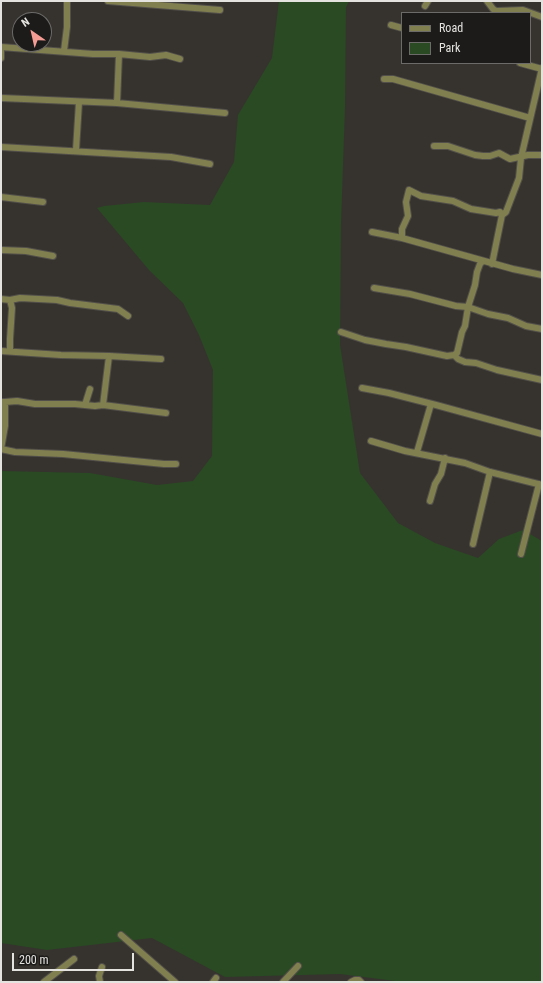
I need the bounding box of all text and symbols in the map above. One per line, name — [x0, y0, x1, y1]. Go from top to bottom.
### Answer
north arrow — [12, 12, 52, 52]
legend — [401, 12, 531, 64]
text: N — [19, 15, 32, 30]
text: Road — [439, 21, 463, 35]
text: Park — [439, 41, 460, 55]
scale bar — [14, 945, 136, 971]
text: 200 m — [19, 953, 49, 967]

